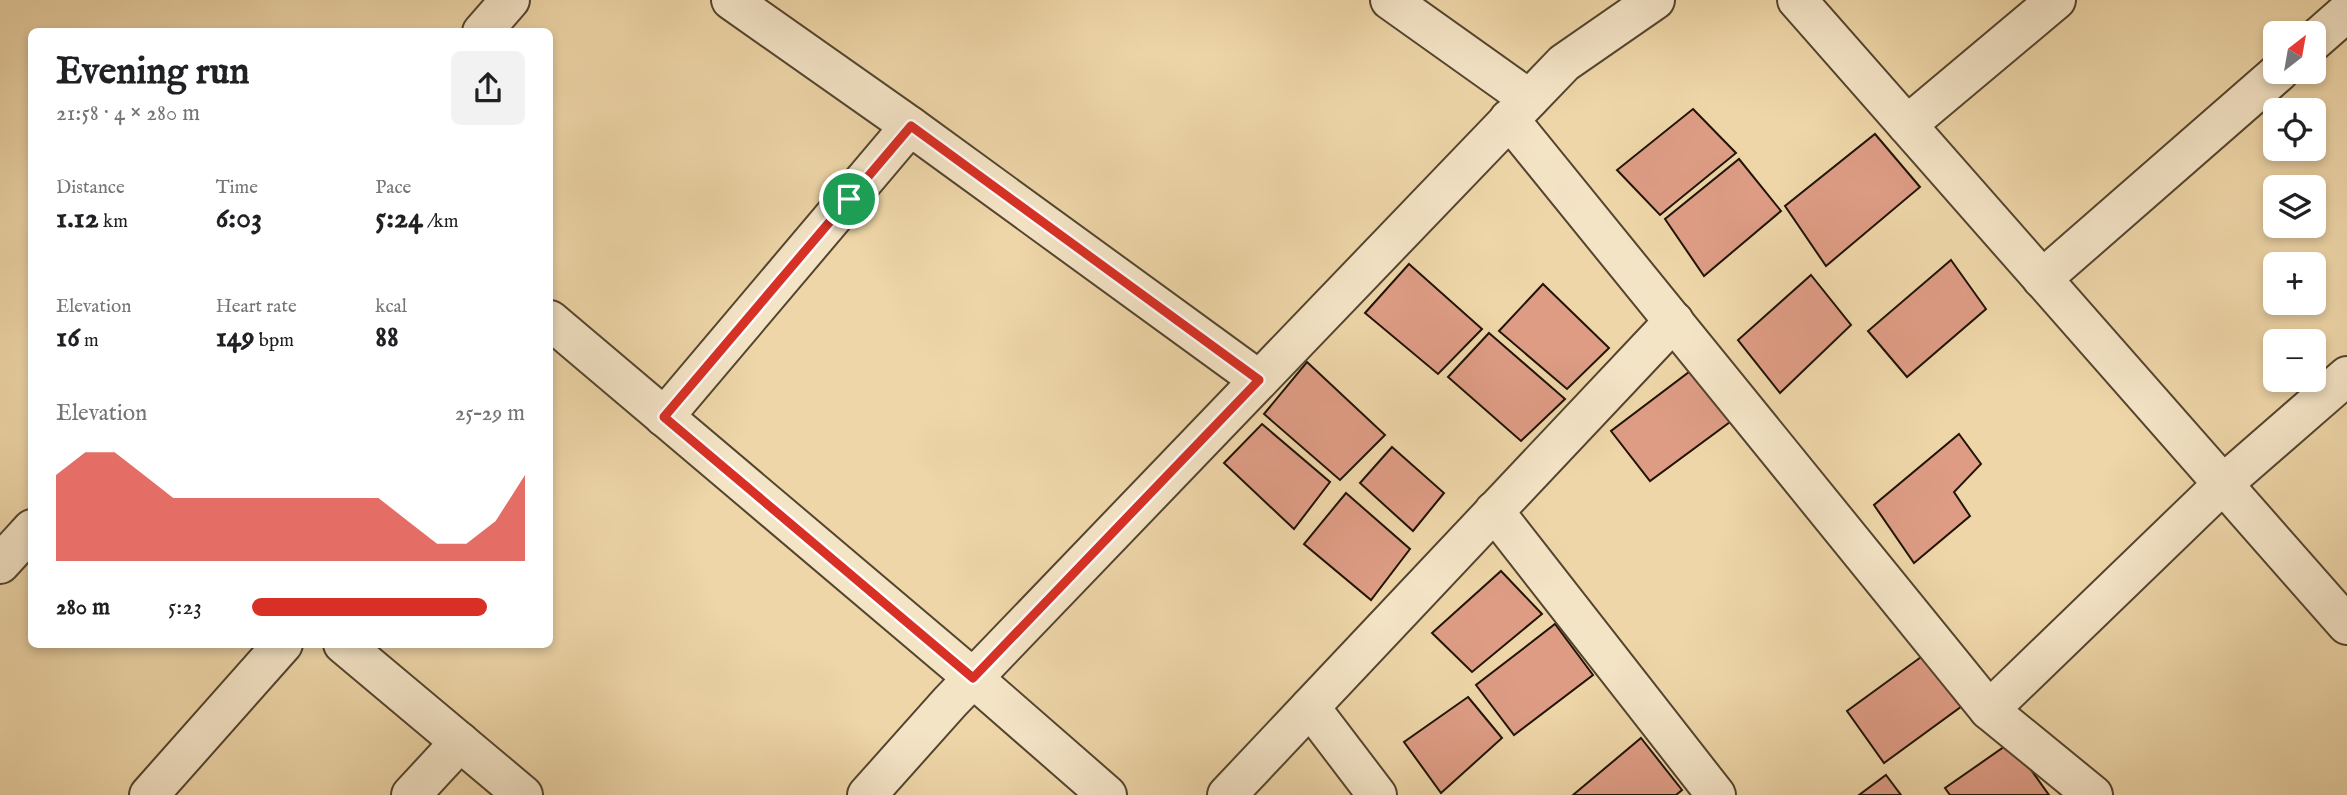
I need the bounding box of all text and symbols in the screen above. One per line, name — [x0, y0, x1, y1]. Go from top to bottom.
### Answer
north arrow — [2263, 21, 2326, 84]
map controls — [2263, 21, 2326, 392]
text: Evening run — [56, 49, 250, 97]
button: share — [451, 51, 525, 125]
button: locate — [2263, 98, 2326, 161]
text: 21:58 · 4 × 280 m — [56, 99, 200, 128]
pin — [819, 169, 879, 229]
button: layers — [2263, 175, 2326, 238]
text: Distance — [56, 176, 125, 200]
text: Time — [216, 176, 258, 200]
text: Pace — [375, 176, 411, 200]
icon: arrive — [830, 180, 868, 218]
text: 1.12 — [56, 200, 99, 238]
text: 6:03 — [216, 200, 262, 238]
text: 5:24 — [375, 200, 423, 238]
text: km — [99, 210, 128, 234]
text: /km — [423, 210, 458, 234]
button: + — [2263, 252, 2326, 315]
text: Elevation — [56, 295, 131, 319]
text: Heart rate — [216, 295, 297, 319]
text: kcal — [375, 295, 407, 319]
text: 16 — [56, 319, 80, 357]
text: 149 — [216, 319, 255, 357]
text: 88 — [375, 319, 399, 357]
text: m — [80, 329, 99, 353]
text: bpm — [255, 329, 294, 353]
button: − — [2263, 329, 2326, 392]
text: Elevation — [56, 399, 147, 428]
text: 25–29 m — [455, 399, 525, 428]
text: 280 m — [56, 593, 110, 622]
text: 5:23 — [168, 593, 202, 622]

